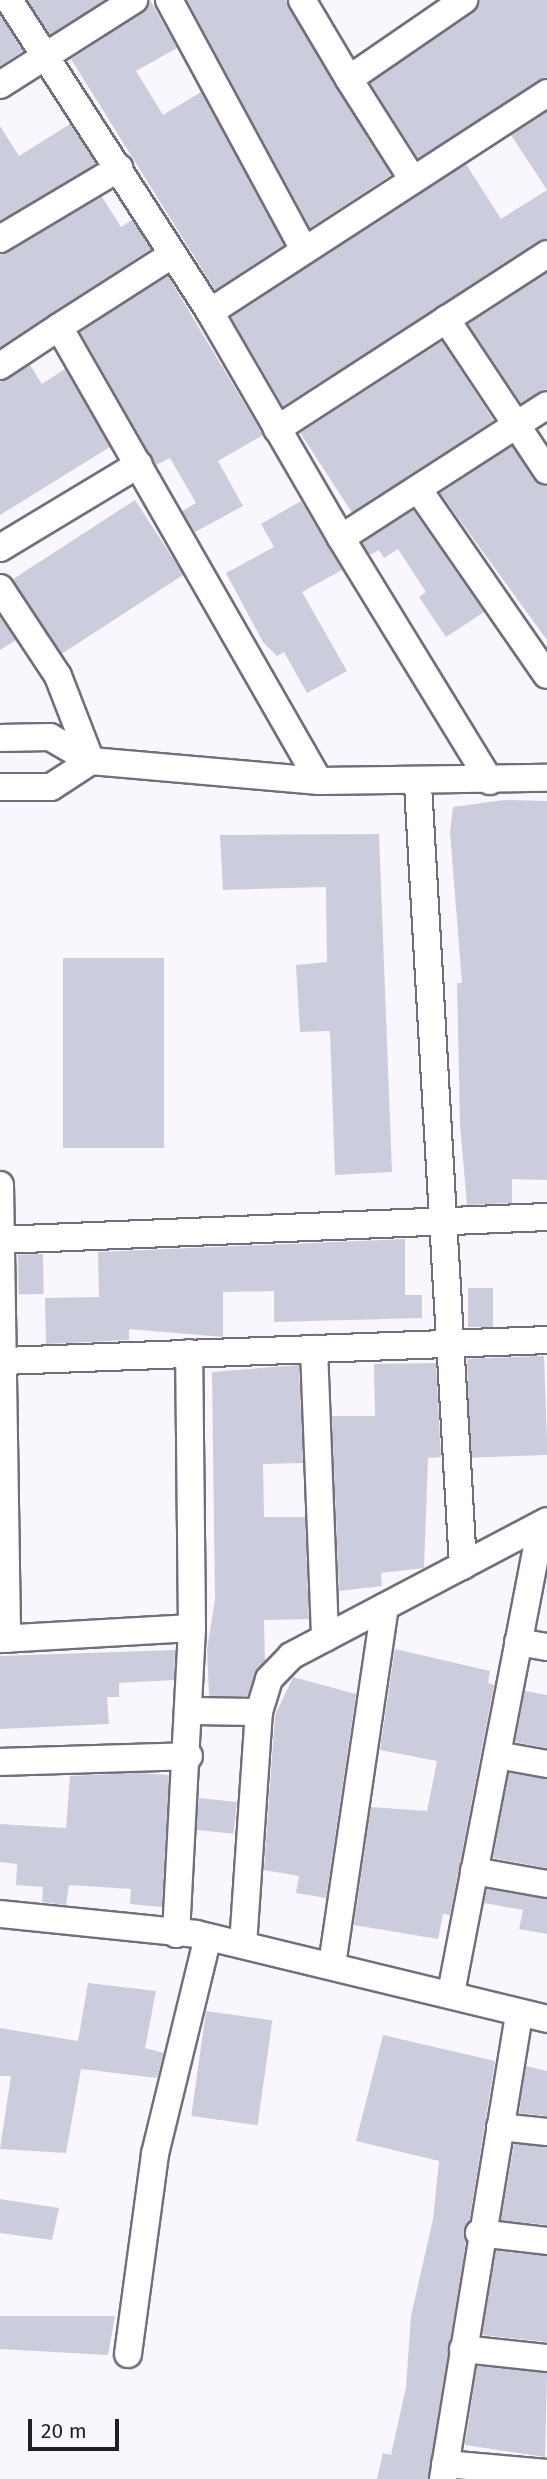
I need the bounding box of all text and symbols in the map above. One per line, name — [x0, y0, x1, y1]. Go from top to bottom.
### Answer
scale bar — [32, 2406, 122, 2450]
text: 20 m — [41, 2418, 87, 2444]

